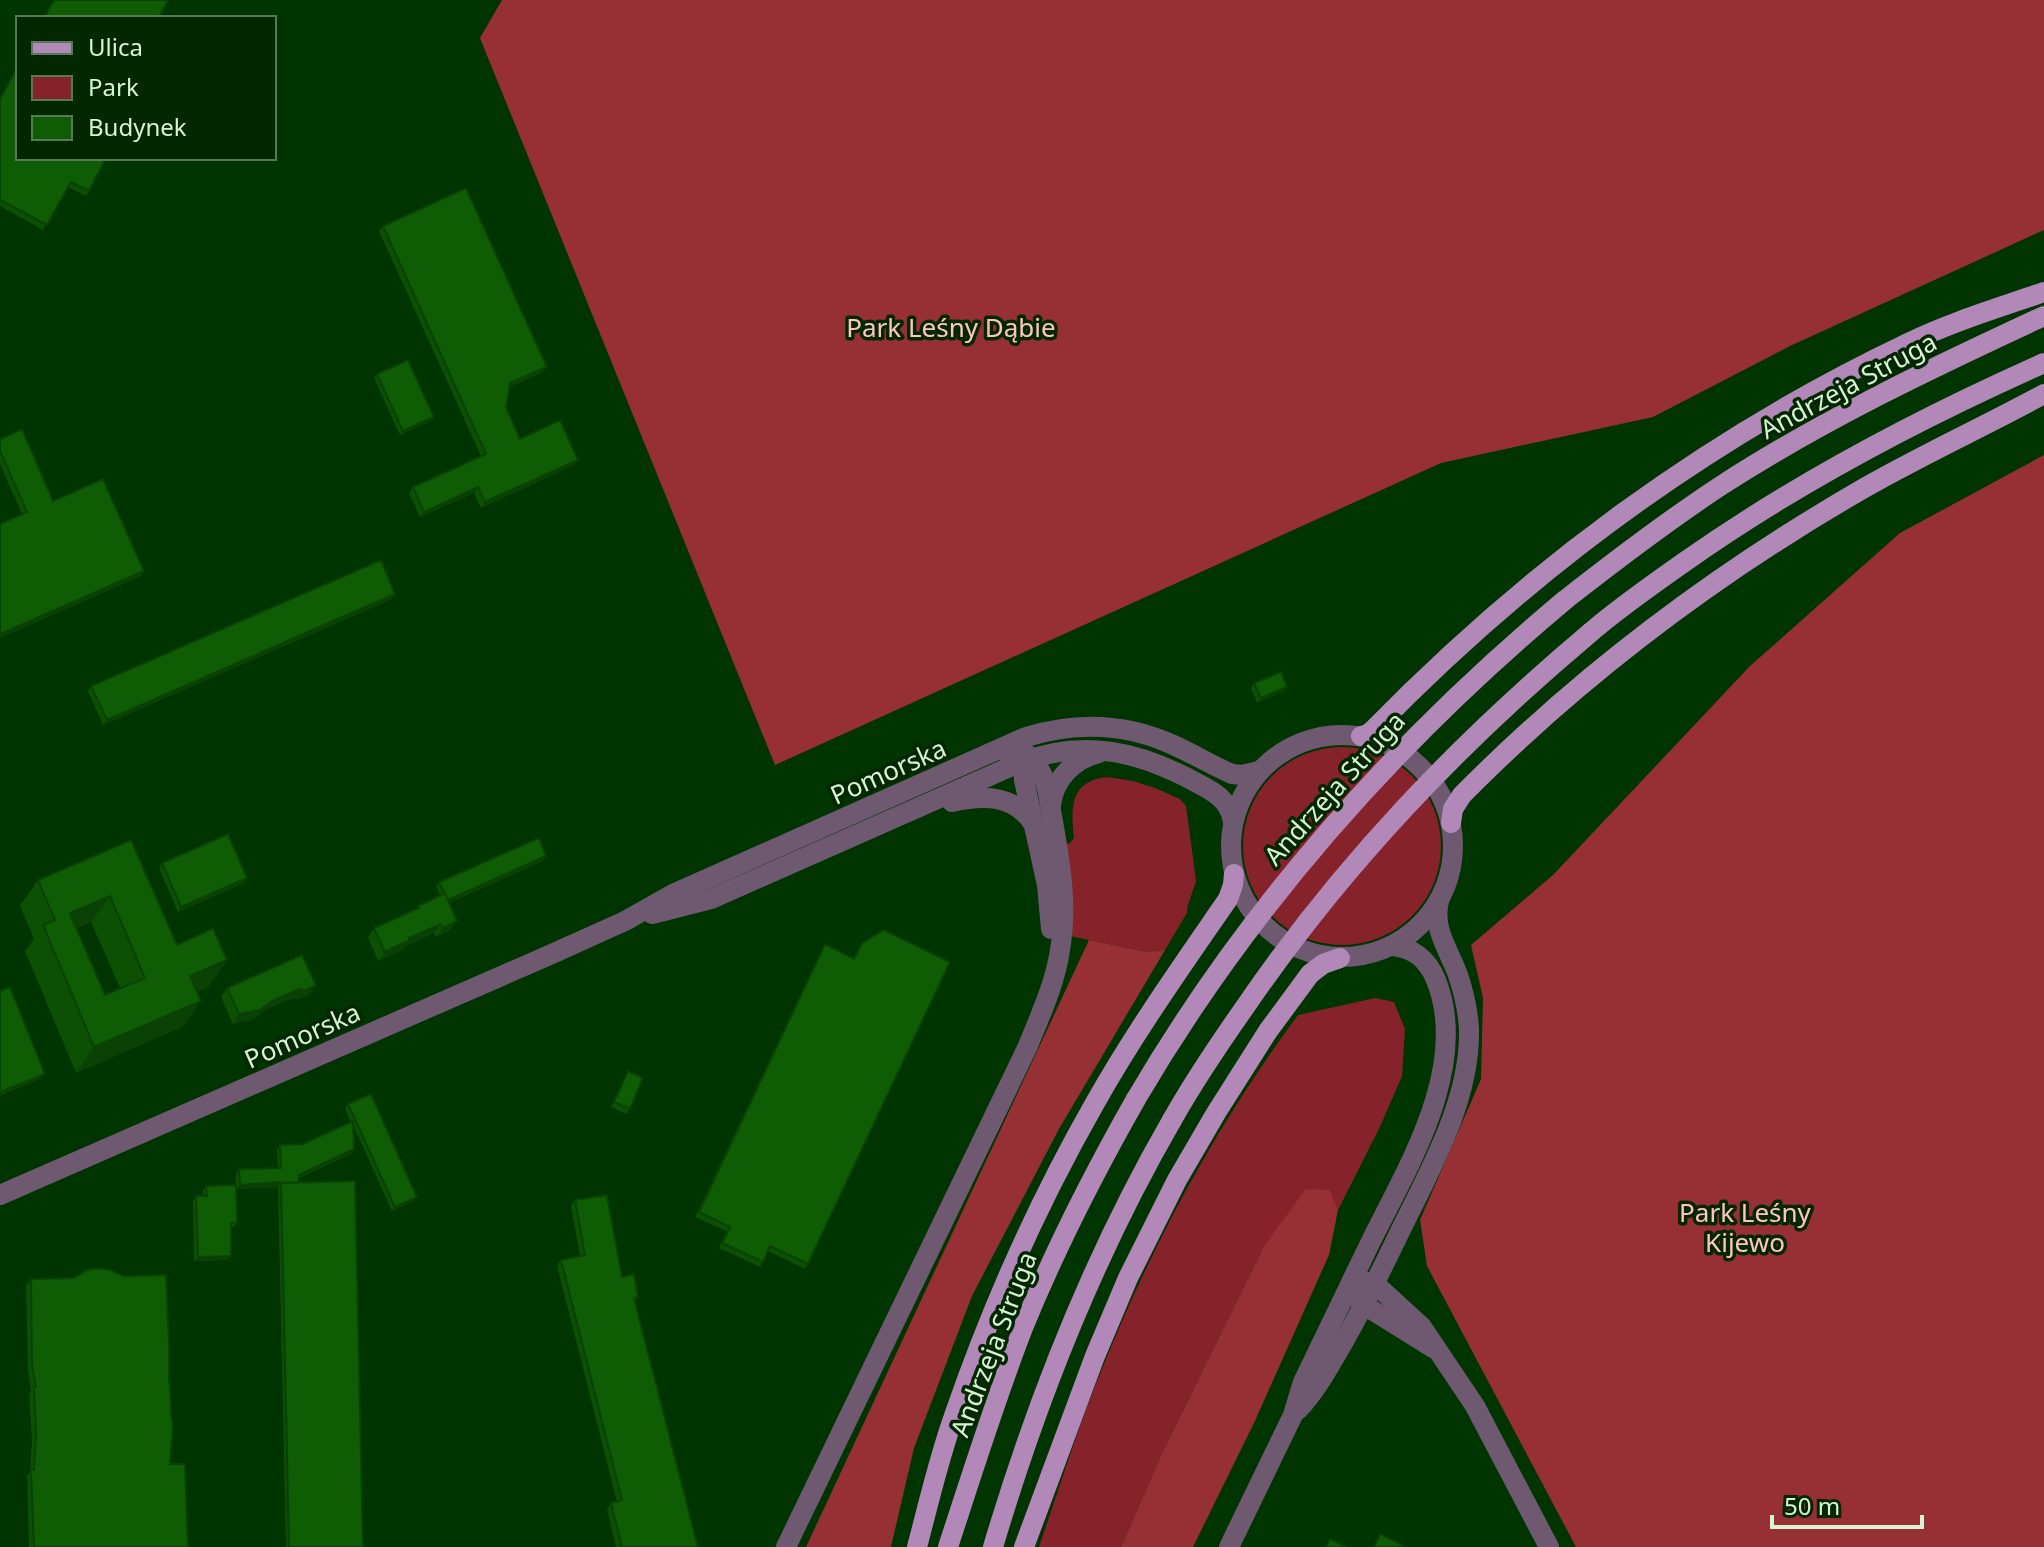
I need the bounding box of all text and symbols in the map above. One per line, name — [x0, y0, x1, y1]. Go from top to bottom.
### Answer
legend — [16, 16, 276, 160]
text: Ulica — [88, 30, 143, 63]
text: Park — [88, 70, 139, 103]
text: Budynek — [88, 110, 187, 143]
park label: Park Leśny Dąbie — [846, 309, 1056, 345]
street label: Andrzeja Struga — [1753, 323, 1943, 447]
street label: Andrzeja Struga — [1255, 703, 1413, 873]
street label: Pomorska — [824, 730, 952, 812]
street label: Pomorska — [238, 994, 366, 1076]
park label: Park Leśny Kijewo — [1679, 1194, 1812, 1260]
street label: Andrzeja Struga — [941, 1246, 1045, 1442]
scale bar — [1772, 1479, 1922, 1529]
text: 50 m — [1784, 1489, 1840, 1522]

